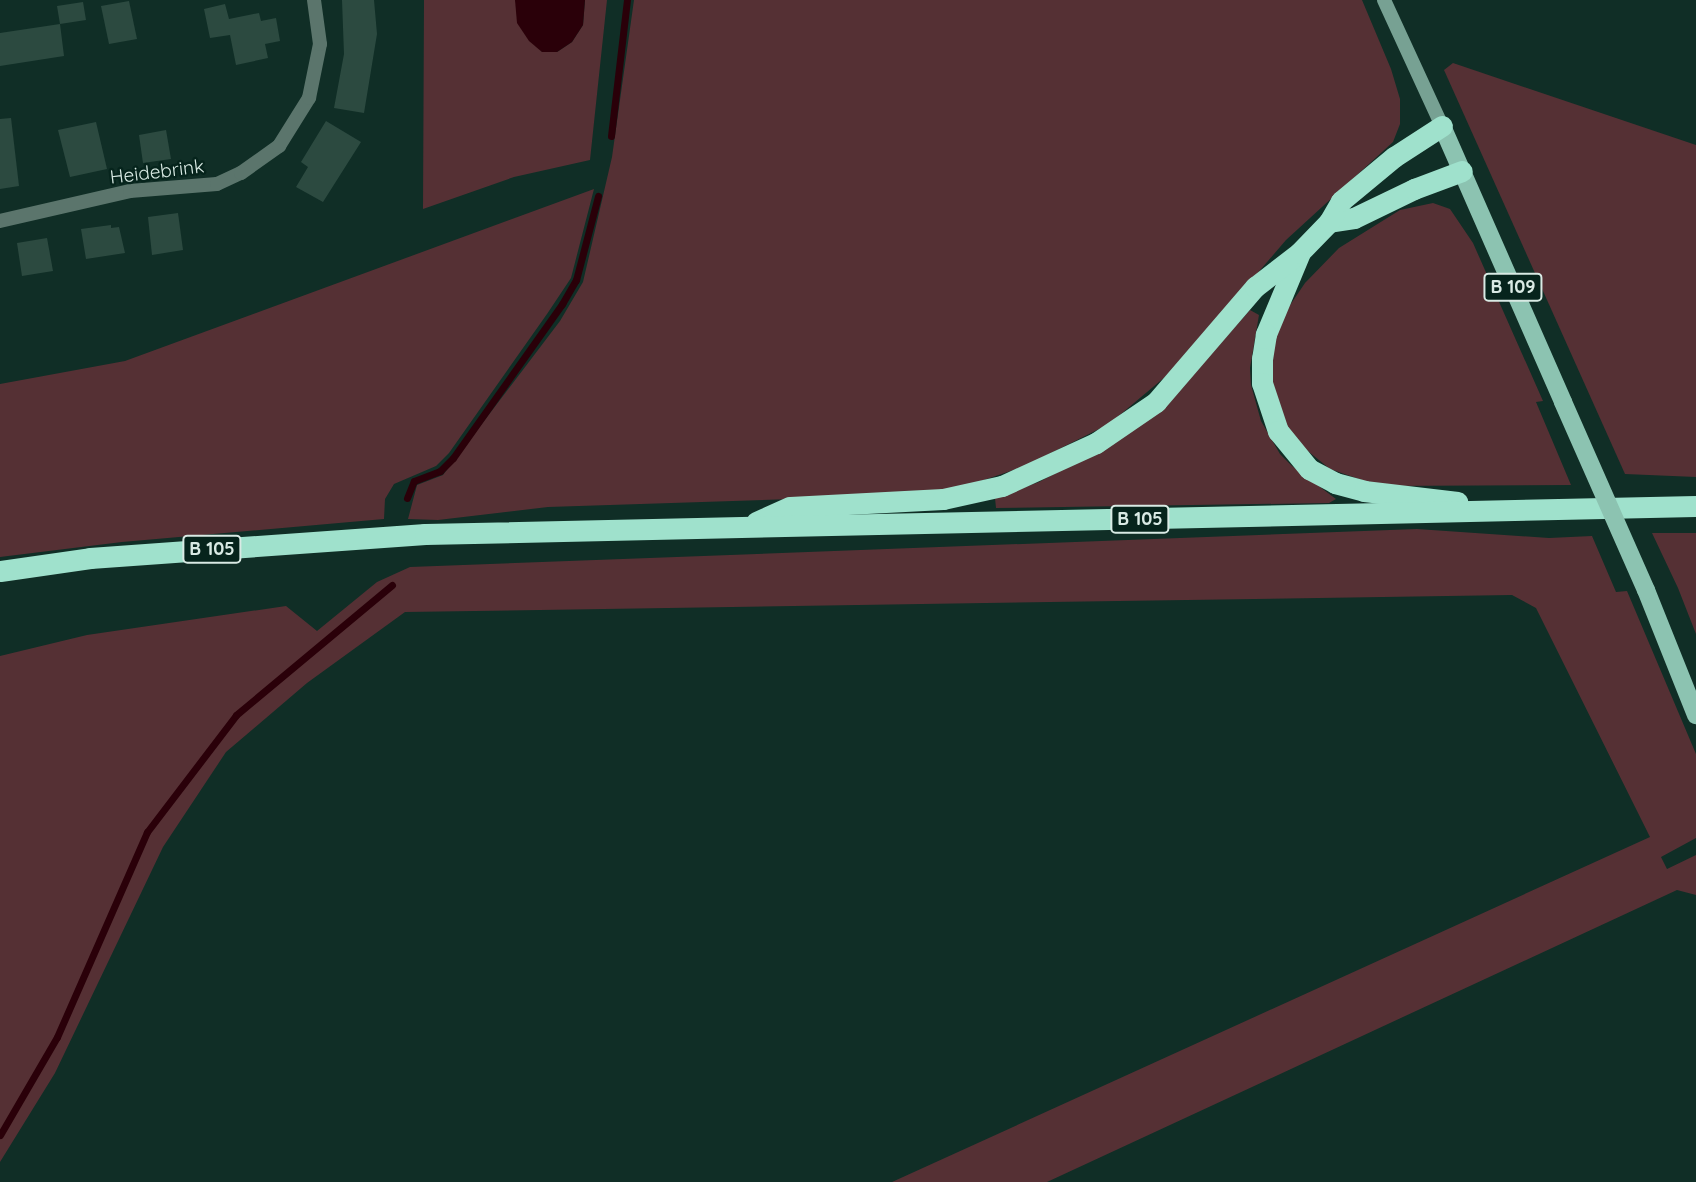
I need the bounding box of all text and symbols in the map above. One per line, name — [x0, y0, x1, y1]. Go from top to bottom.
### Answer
street label: Heidebrink — [109, 155, 205, 189]
road number: B 109 — [1483, 272, 1543, 302]
road number: B 105 — [1110, 504, 1170, 534]
road number: B 105 — [182, 534, 242, 564]

